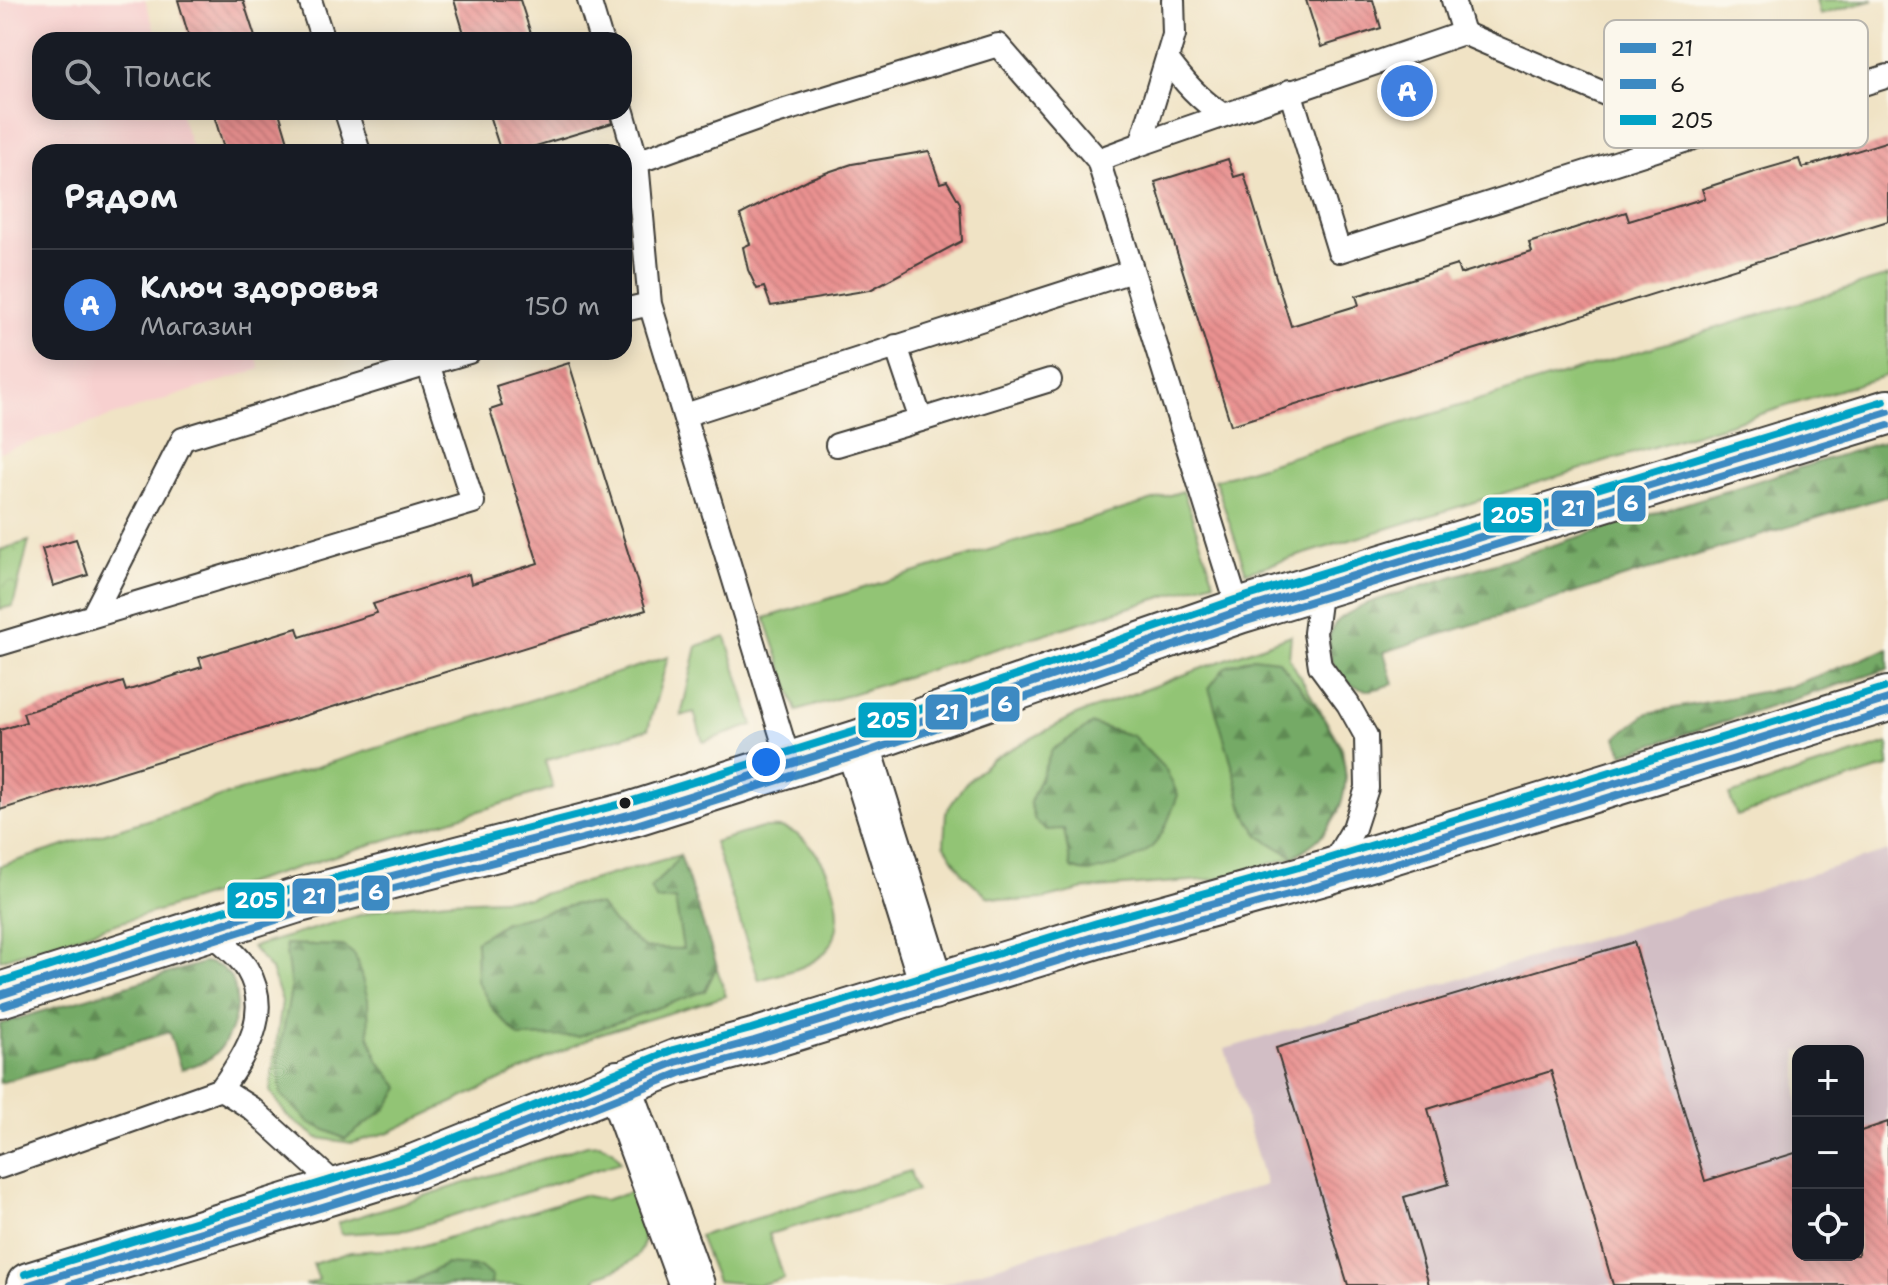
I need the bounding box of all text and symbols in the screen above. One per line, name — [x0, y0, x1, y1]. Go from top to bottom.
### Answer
legend — [1604, 20, 1868, 148]
search box — [32, 32, 632, 120]
text: 21 — [1670, 34, 1694, 63]
icon: search — [60, 54, 104, 98]
text: Поиск — [124, 56, 212, 97]
pin: A — [1381, 61, 1433, 121]
text: 6 — [1670, 70, 1685, 99]
text: 205 — [1670, 106, 1713, 135]
text: Рядом — [64, 173, 178, 219]
text: Ключ здоровья — [140, 267, 379, 308]
text: A — [80, 288, 100, 323]
text: 150 m — [524, 288, 600, 323]
text: Магазин — [140, 308, 253, 343]
line badge: 6 — [1616, 484, 1647, 523]
line badge: 21 — [1550, 489, 1596, 528]
text: 6 — [1623, 489, 1639, 518]
text: 21 — [1561, 494, 1585, 523]
line badge: 205 — [1482, 496, 1543, 534]
text: 205 — [1490, 501, 1534, 530]
line badge: 6 — [990, 685, 1021, 723]
text: 6 — [997, 690, 1013, 719]
line badge: 21 — [924, 693, 969, 731]
text: 21 — [935, 698, 959, 727]
line badge: 205 — [857, 701, 918, 739]
text: 205 — [866, 706, 910, 735]
your location — [746, 742, 786, 782]
unlabelled marker — [617, 795, 633, 811]
line badge: 6 — [360, 874, 391, 912]
line badge: 21 — [291, 877, 337, 915]
text: 6 — [368, 878, 384, 907]
line badge: 205 — [226, 881, 286, 920]
text: 21 — [302, 882, 326, 911]
text: 205 — [234, 886, 278, 915]
map controls — [1792, 1045, 1864, 1261]
button: + — [1792, 1045, 1864, 1117]
button: − — [1792, 1117, 1864, 1189]
button: locate — [1792, 1189, 1864, 1261]

